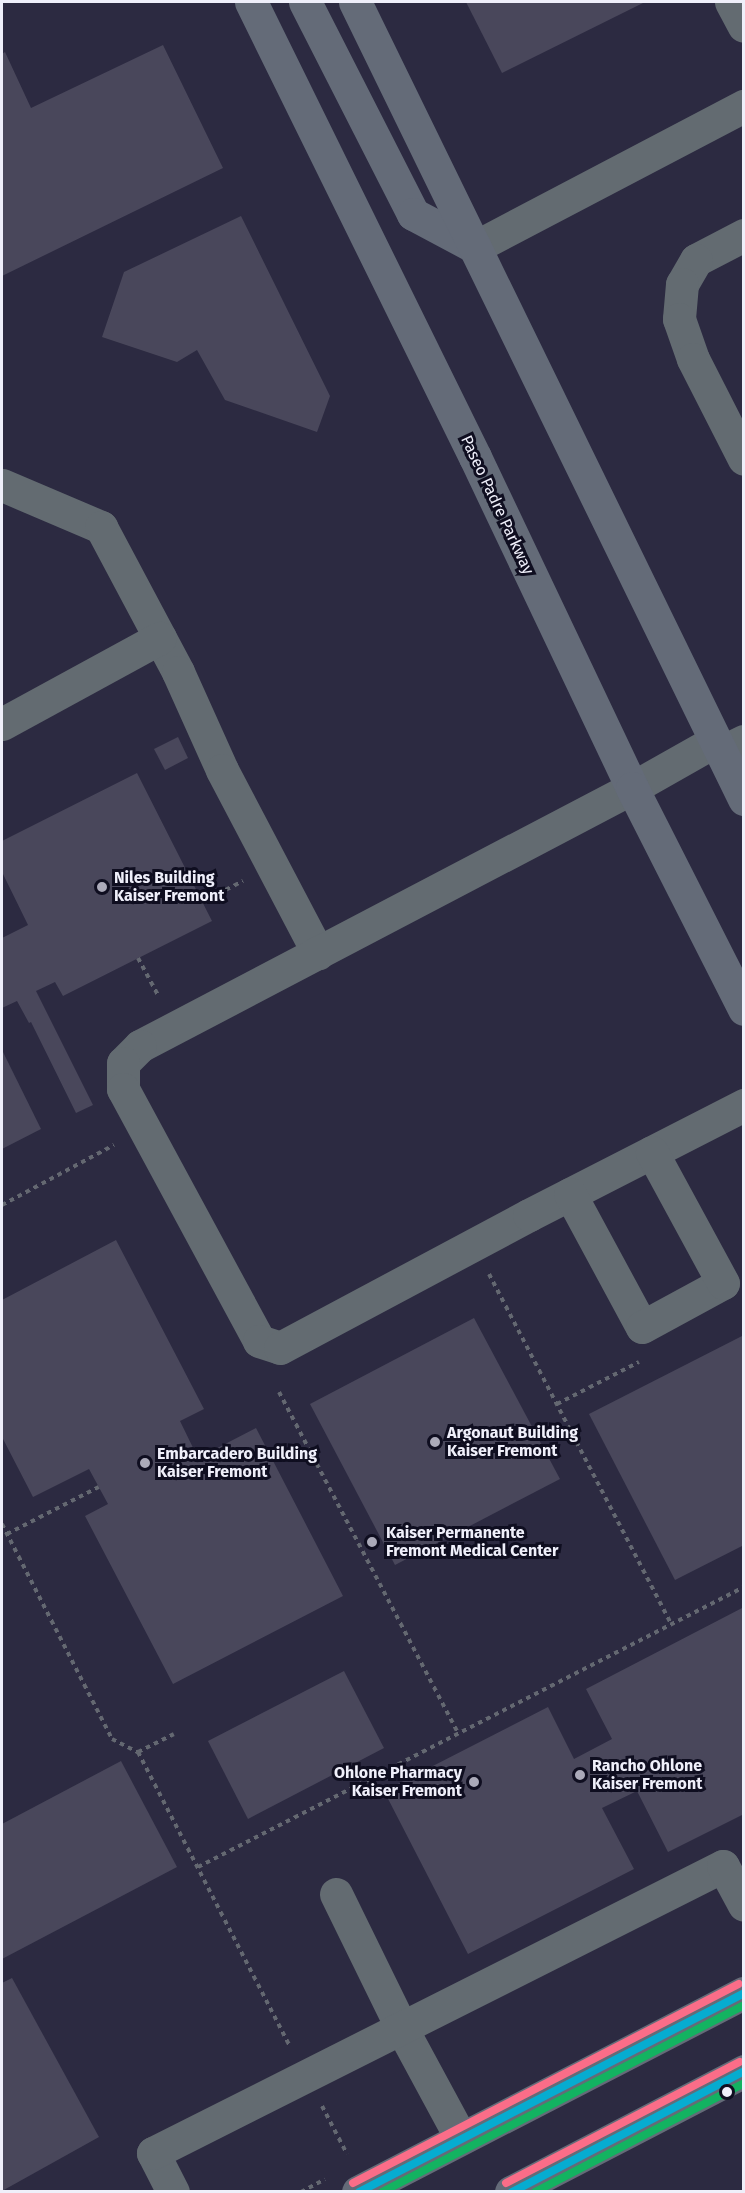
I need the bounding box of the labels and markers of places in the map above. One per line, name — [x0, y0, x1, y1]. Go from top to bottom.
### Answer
place label: Niles Building Kaiser Fremont — [114, 868, 224, 906]
marker: Niles Building Kaiser Fremont — [95, 880, 109, 894]
place label: Argonaut Building Kaiser Fremont — [447, 1423, 578, 1461]
marker: Argonaut Building Kaiser Fremont — [428, 1435, 442, 1449]
place label: Embarcadero Building Kaiser Fremont — [157, 1444, 317, 1482]
marker: Embarcadero Building Kaiser Fremont — [138, 1456, 152, 1470]
place label: Kaiser Permanente Fremont Medical Center — [386, 1523, 558, 1561]
marker: Kaiser Permanente Fremont Medical Center — [363, 1533, 381, 1551]
place label: Rancho Ohlone Kaiser Fremont — [592, 1756, 702, 1794]
place label: Ohlone Pharmacy Kaiser Fremont — [334, 1763, 462, 1801]
marker: Rancho Ohlone Kaiser Fremont — [573, 1768, 587, 1782]
marker: Ohlone Pharmacy Kaiser Fremont — [467, 1775, 481, 1789]
unlabelled marker — [721, 2086, 733, 2098]

